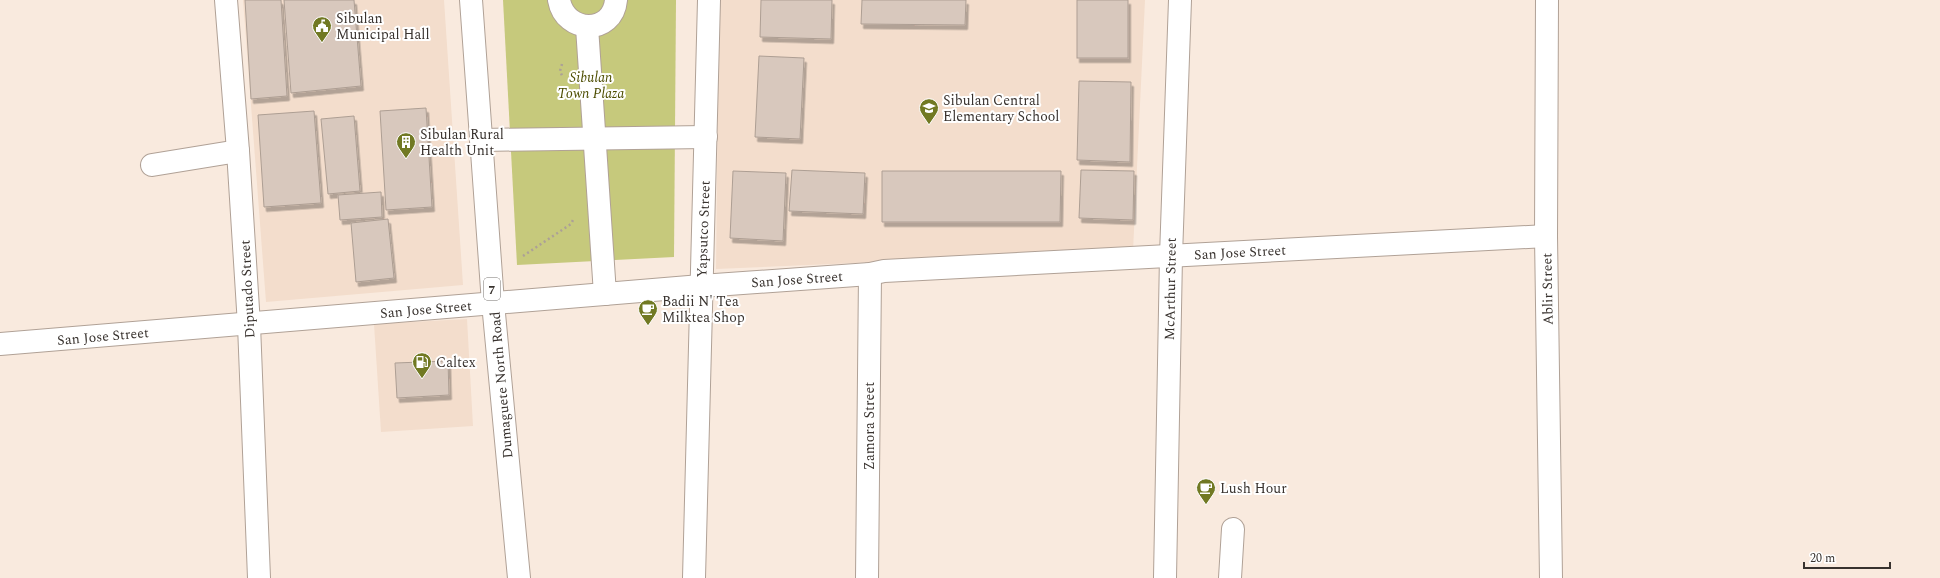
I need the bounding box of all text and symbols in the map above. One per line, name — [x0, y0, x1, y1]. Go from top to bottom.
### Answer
place label: Sibulan Municipal Hall — [336, 8, 430, 45]
public building icon: Sibulan Municipal Hall — [311, 15, 333, 43]
park label: Sibulan Town Plaza — [558, 67, 624, 104]
place label: Sibulan Central Elementary School — [943, 90, 1059, 127]
school or university icon: Sibulan Central Elementary School — [918, 97, 940, 125]
place label: Sibulan Rural Health Unit — [420, 124, 504, 161]
building icon: Sibulan Rural Health Unit — [395, 131, 417, 159]
street label: Yapsutco Street — [691, 180, 716, 278]
street label: McArthur Street — [1159, 237, 1182, 341]
street label: Diputado Street — [234, 239, 261, 339]
street label: San Jose Street — [1194, 240, 1287, 265]
street label: Ablir Street — [1536, 253, 1559, 325]
street label: San Jose Street — [750, 266, 844, 293]
road number: 7 — [484, 278, 500, 300]
place label: Badii N' Tea Milktea Shop — [662, 291, 745, 328]
street label: San Jose Street — [379, 295, 473, 324]
cafe icon: Badii N' Tea Milktea Shop — [637, 298, 659, 326]
street label: Dumaguete North Road — [485, 310, 518, 459]
street label: San Jose Street — [56, 322, 150, 351]
fuel station icon: Caltex — [411, 351, 433, 379]
place label: Caltex — [436, 352, 476, 373]
street label: Zamora Street — [859, 382, 880, 470]
cafe icon: Lush Hour — [1195, 477, 1217, 505]
place label: Lush Hour — [1220, 478, 1287, 499]
scale bar — [1804, 544, 1890, 570]
text: 20 m — [1810, 549, 1835, 568]

